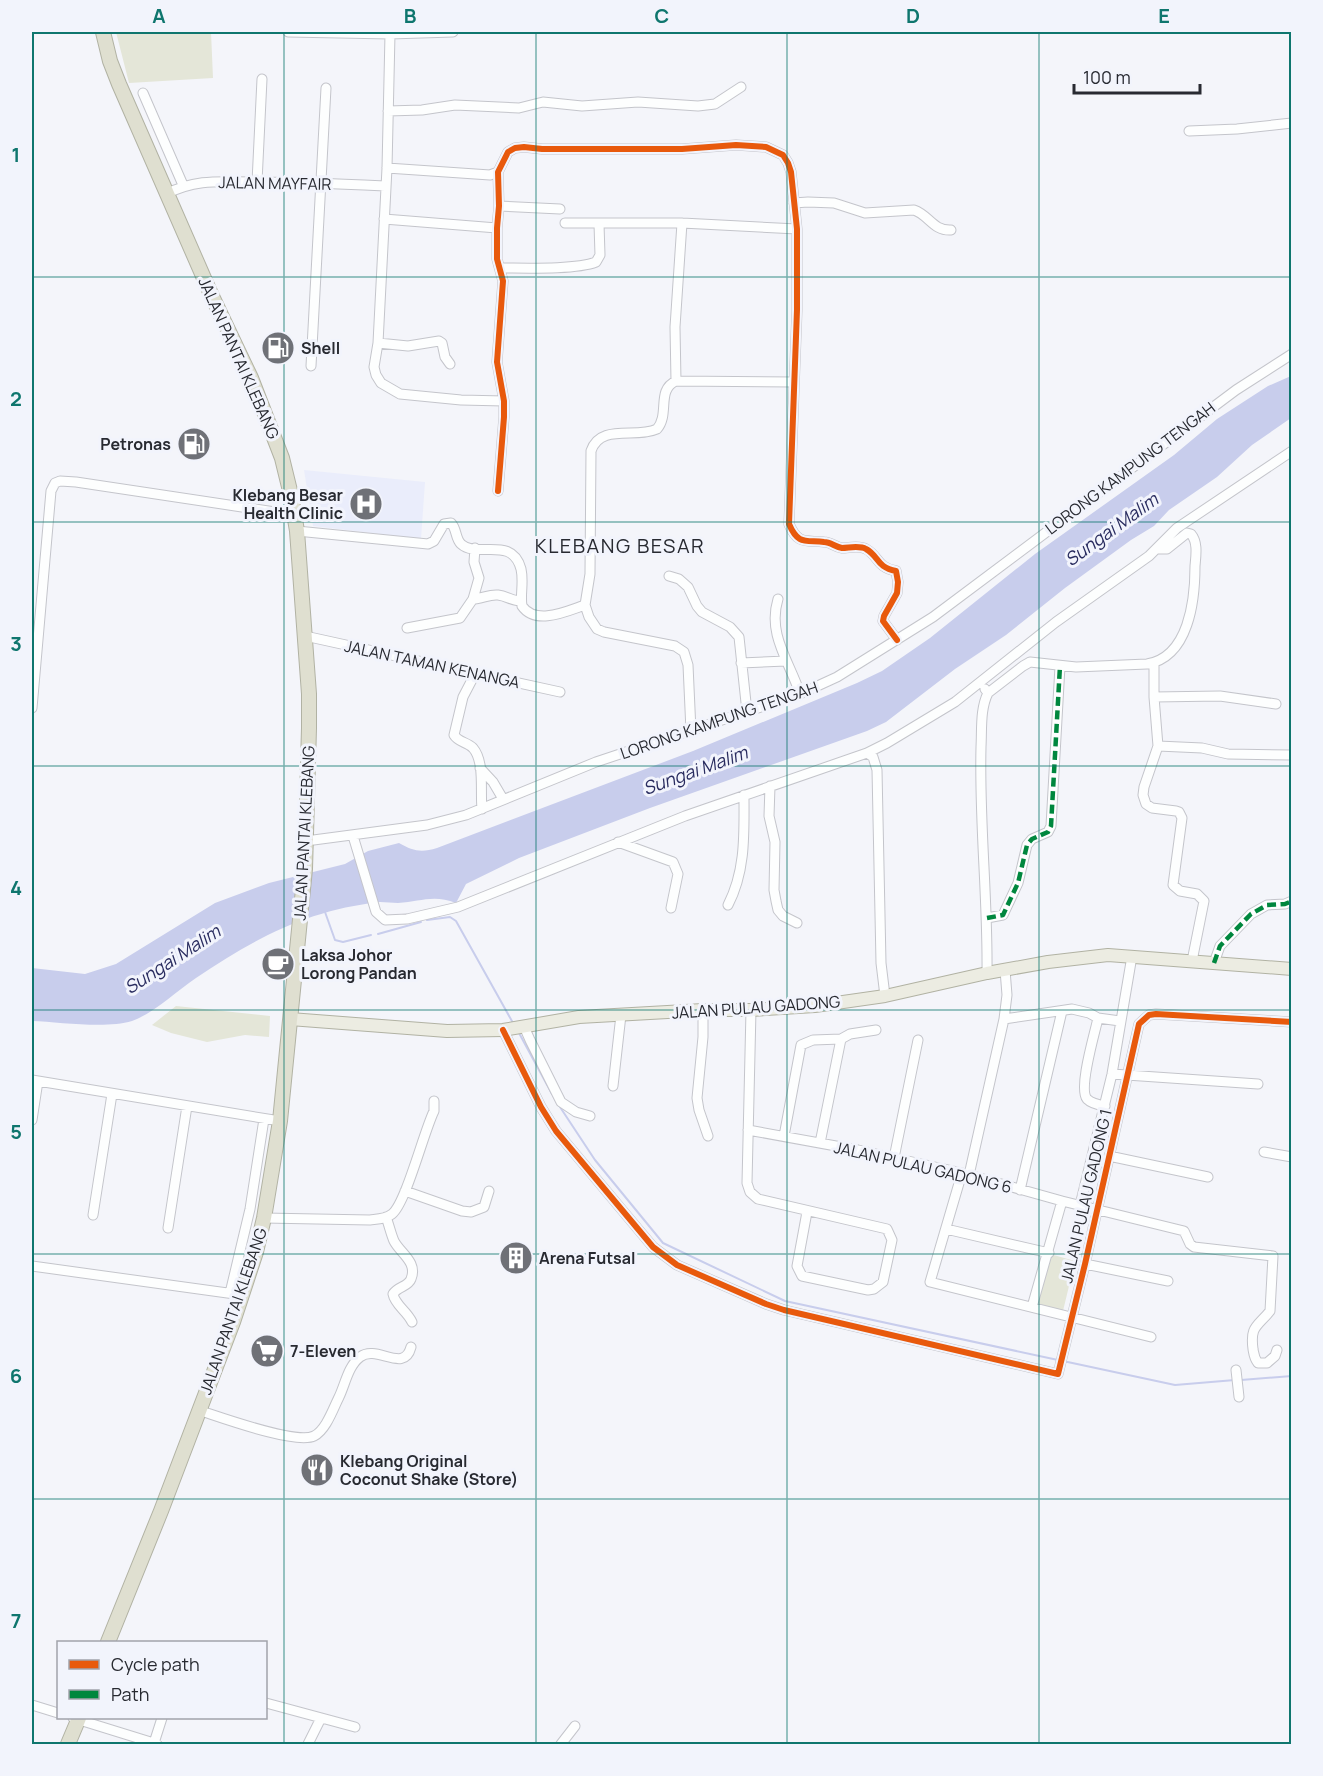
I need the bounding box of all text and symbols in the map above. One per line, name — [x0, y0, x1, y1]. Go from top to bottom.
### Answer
text: A — [152, 2, 166, 29]
text: B — [404, 2, 417, 29]
text: C — [655, 2, 669, 29]
text: D — [906, 2, 920, 29]
text: E — [1158, 2, 1170, 29]
scale bar — [1074, 57, 1200, 95]
text: 100 m — [1083, 65, 1131, 89]
text: 1 — [12, 141, 20, 168]
street label: JALAN MAYFAIR — [218, 171, 332, 195]
street label: JALAN PANTAI KLEBANG — [193, 274, 285, 442]
fuel station icon: Shell — [260, 330, 296, 366]
place label: Shell — [301, 337, 340, 359]
text: 2 — [10, 385, 22, 412]
street label: LORONG KAMPUNG TENGAH — [1040, 397, 1220, 539]
fuel station icon: Petronas — [176, 426, 212, 462]
place label: Petronas — [100, 433, 171, 455]
place label: Klebang Besar Health Clinic — [232, 484, 343, 524]
hospital icon: Klebang Besar Health Clinic — [348, 486, 384, 522]
water label: Sungai Malim — [1060, 486, 1164, 571]
district label: KLEBANG BESAR — [535, 532, 705, 559]
text: 3 — [10, 630, 22, 657]
street label: JALAN TAMAN KENANGA — [342, 635, 522, 693]
street label: LORONG KAMPUNG TENGAH — [617, 676, 821, 764]
water label: Sungai Malim — [639, 739, 752, 800]
street label: JALAN PANTAI KLEBANG — [288, 745, 320, 921]
text: 4 — [10, 874, 22, 901]
water label: Sungai Malim — [119, 918, 226, 999]
place label: Laksa Johor Lorong Pandan — [301, 944, 417, 984]
cafe icon: Laksa Johor Lorong Pandan — [260, 946, 296, 982]
street label: JALAN PULAU GADONG — [671, 990, 841, 1024]
street label: JALAN PULAU GADONG 1 — [1055, 1107, 1117, 1285]
text: 5 — [10, 1118, 22, 1145]
street label: JALAN PULAU GADONG 6 — [832, 1136, 1014, 1198]
street label: JALAN PANTAI KLEBANG — [194, 1225, 272, 1397]
building icon: Arena Futsal — [498, 1240, 534, 1276]
place label: Arena Futsal — [539, 1247, 635, 1269]
supermarket icon: 7-Eleven — [249, 1333, 285, 1369]
place label: 7-Eleven — [290, 1340, 356, 1362]
text: 6 — [10, 1362, 22, 1389]
place label: Klebang Original Coconut Shake (Store) — [340, 1450, 518, 1490]
restaurant icon: Klebang Original Coconut Shake (Store) — [299, 1452, 335, 1488]
text: 7 — [11, 1607, 21, 1634]
legend — [57, 1641, 267, 1719]
text: Cycle path — [111, 1652, 200, 1676]
text: Path — [111, 1682, 149, 1706]

